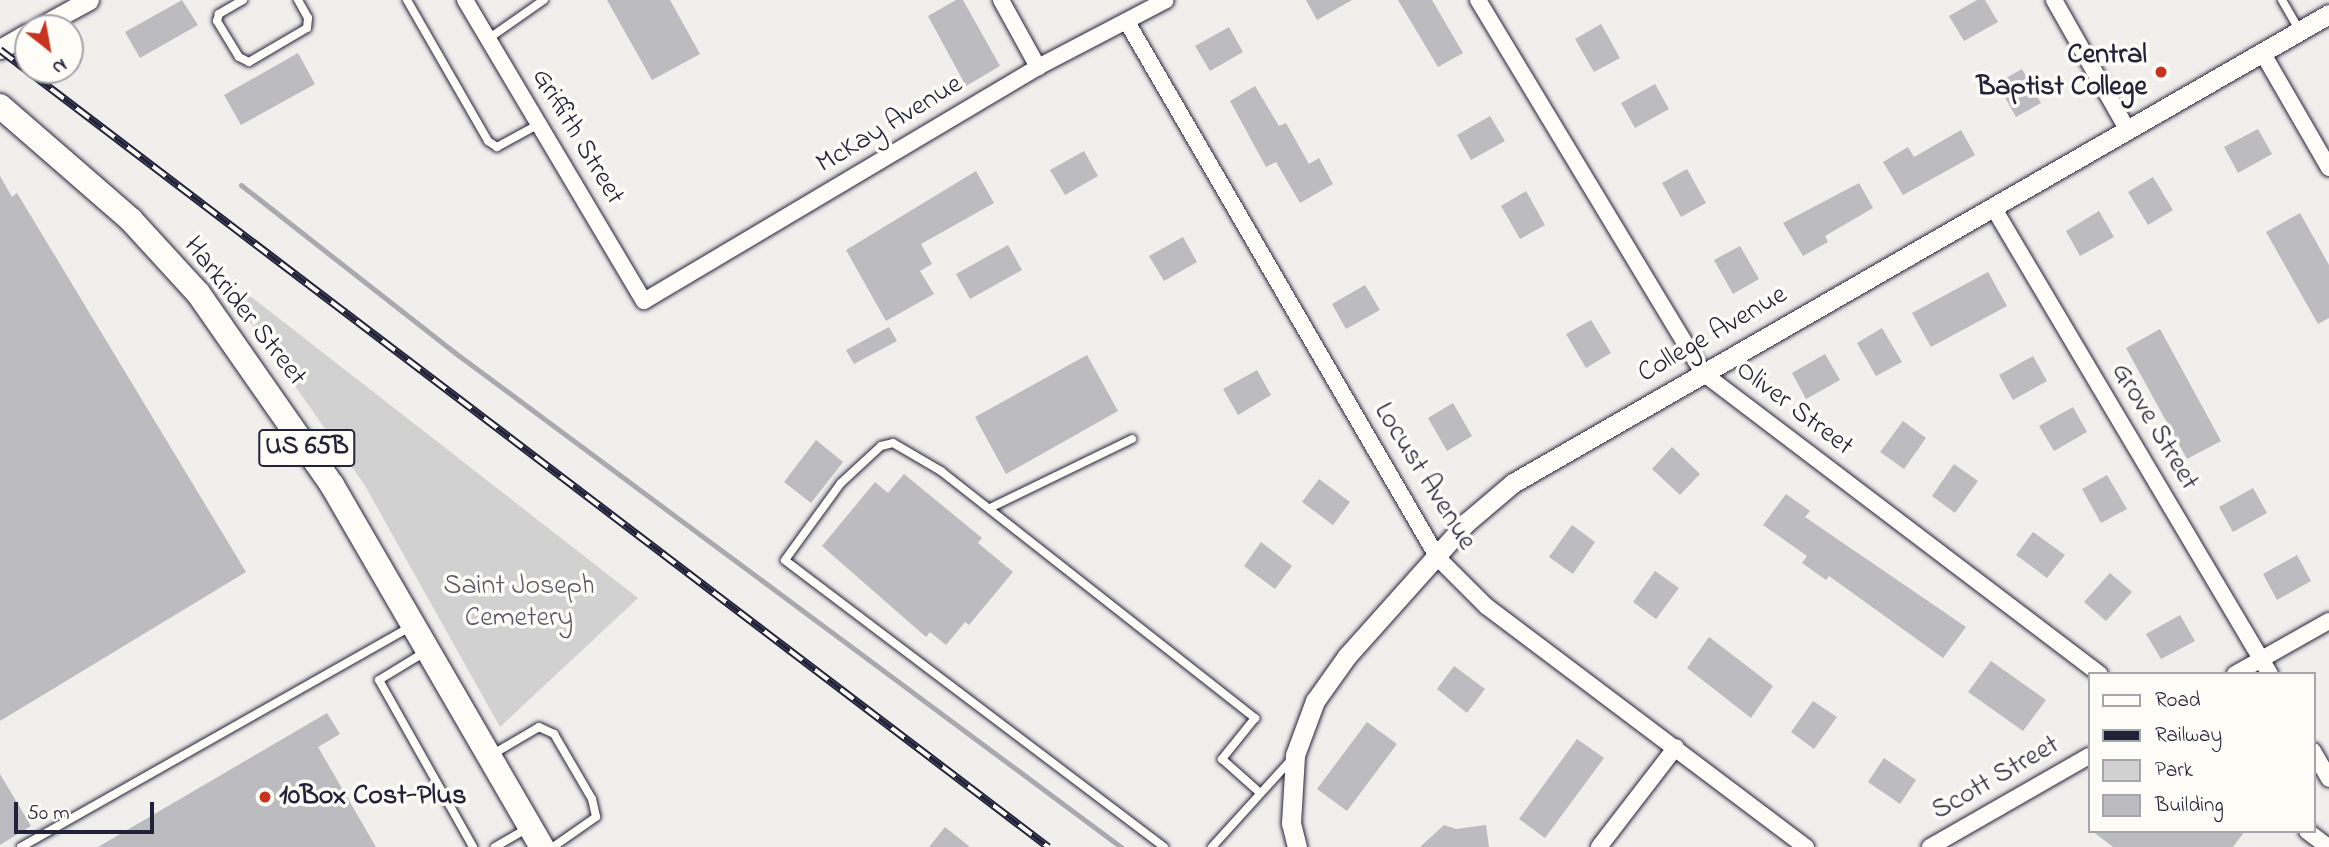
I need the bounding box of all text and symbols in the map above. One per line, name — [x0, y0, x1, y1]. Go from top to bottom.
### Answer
north arrow — [14, 14, 84, 84]
place label: Central Baptist College — [1977, 39, 2147, 105]
text: N — [47, 51, 72, 81]
street label: Griffith Street — [523, 63, 631, 211]
marker: Central Baptist College — [2153, 64, 2169, 80]
street label: McKay Avenue — [811, 68, 969, 182]
street label: Harkrider Street — [175, 231, 313, 393]
street label: College Avenue — [1632, 279, 1794, 391]
street label: Oliver Street — [1729, 354, 1859, 464]
street label: Grove Street — [2103, 357, 2205, 497]
street label: Locust Avenue — [1365, 397, 1483, 557]
road number: US 65B — [258, 426, 356, 470]
park label: Saint Joseph Cemetery — [443, 570, 595, 636]
legend — [2088, 672, 2315, 833]
text: Road — [2155, 686, 2201, 716]
text: Railway — [2155, 721, 2222, 751]
street label: Scott Street — [1926, 729, 2066, 829]
text: Park — [2155, 756, 2193, 786]
place label: 10Box Cost-Plus — [279, 780, 466, 814]
scale bar — [18, 788, 158, 832]
marker: 10Box Cost-Plus — [257, 789, 273, 805]
text: Building — [2155, 791, 2224, 821]
text: 50 m — [27, 799, 70, 829]

